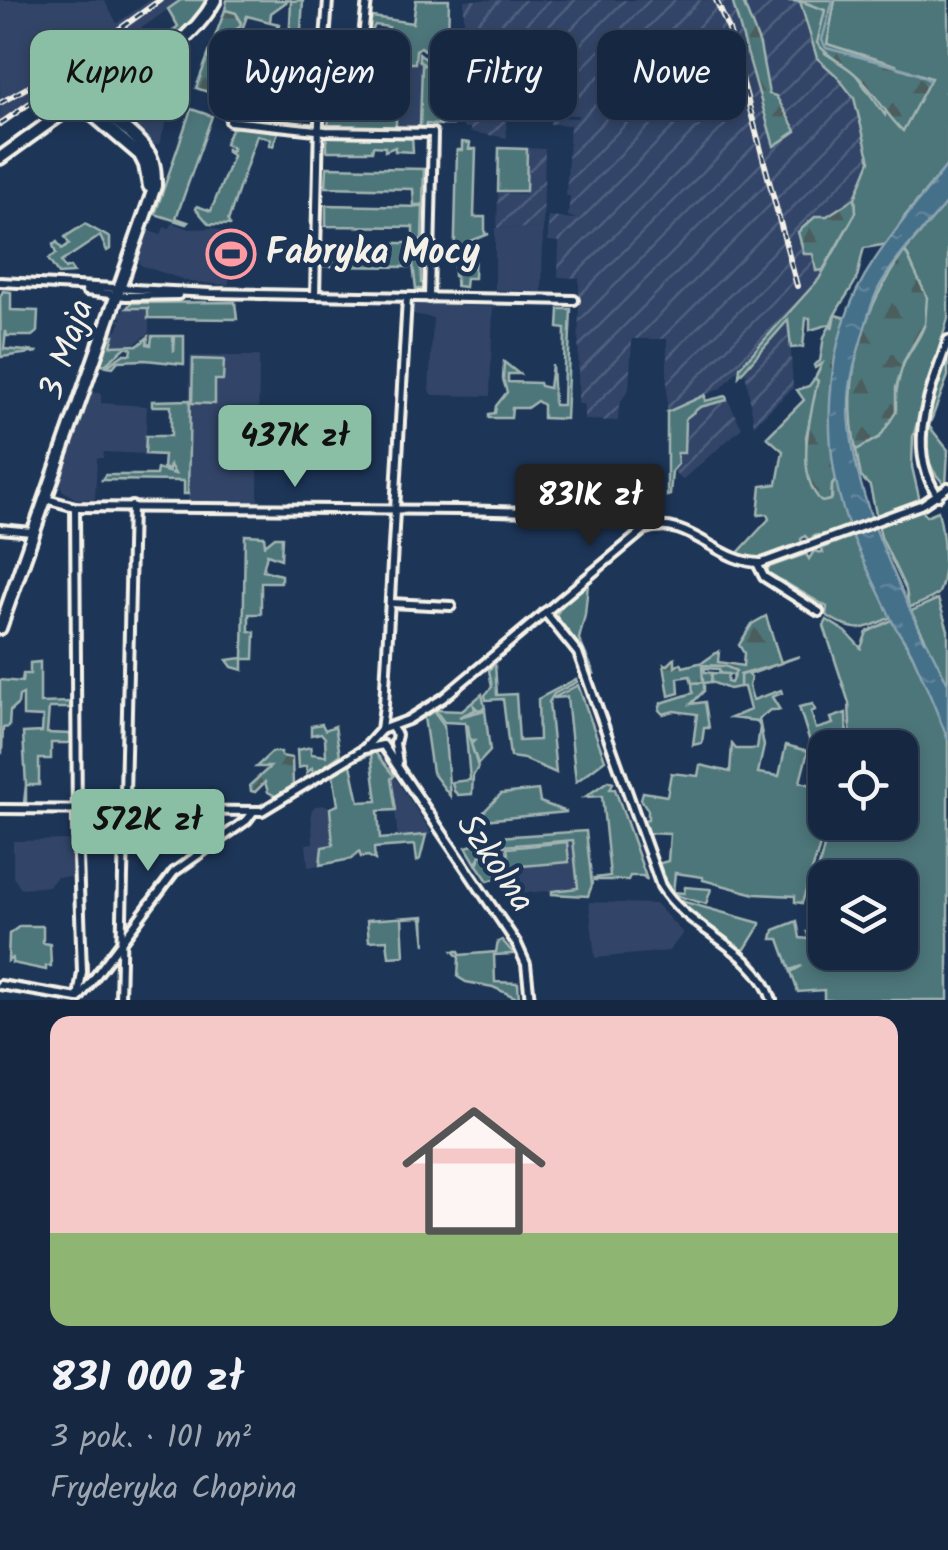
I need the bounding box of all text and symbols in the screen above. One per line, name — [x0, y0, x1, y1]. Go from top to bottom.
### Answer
chip: Kupno — [30, 30, 189, 120]
chip: Wynajem — [209, 30, 410, 120]
chip: Filtry — [430, 30, 577, 120]
chip: Nowe — [597, 30, 746, 120]
place label: Fabryka Mocy — [266, 226, 481, 282]
sports icon: Fabryka Mocy — [205, 228, 257, 280]
street label: 3 Maja — [25, 292, 111, 408]
pin: 437K zł — [203, 405, 387, 490]
text: 437K zł — [240, 412, 350, 463]
pin: 831K zł — [498, 464, 682, 549]
text: 831K zł — [537, 471, 643, 522]
map controls — [808, 730, 918, 970]
button: locate — [808, 730, 918, 840]
pin: 572K zł — [56, 789, 240, 874]
text: 572K zł — [93, 796, 203, 847]
street label: Szkolna — [440, 803, 548, 925]
button: layers — [808, 860, 918, 970]
icon: home — [384, 1081, 564, 1261]
text: 831 000 zł — [50, 1346, 244, 1413]
text: 3 pok. · 101 m² — [50, 1413, 251, 1464]
text: Fryderyka Chopina — [50, 1464, 297, 1515]

